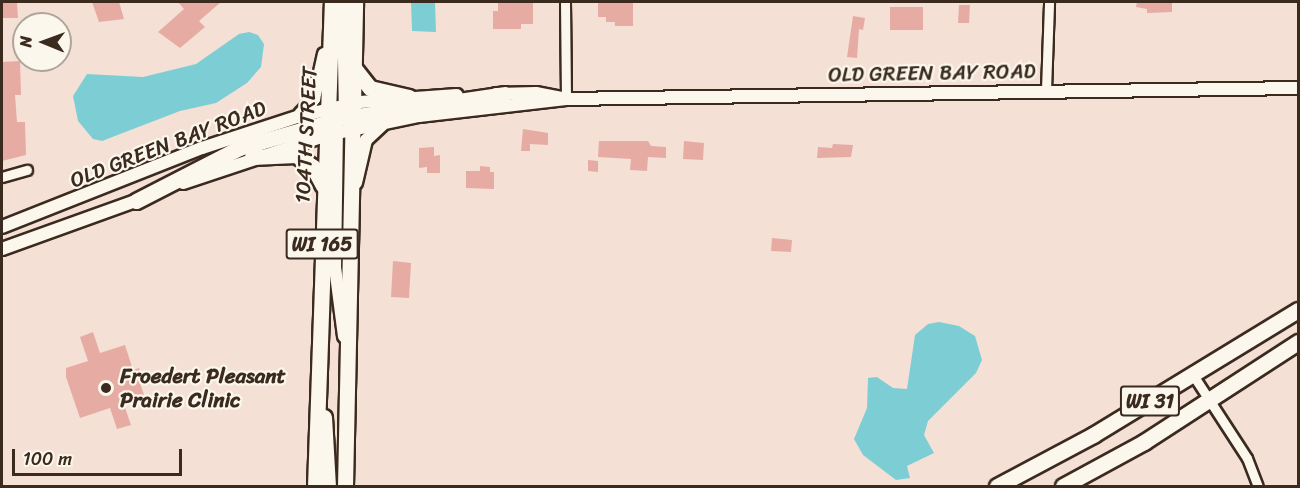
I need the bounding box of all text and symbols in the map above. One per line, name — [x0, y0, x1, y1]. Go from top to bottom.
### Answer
north arrow — [12, 12, 72, 72]
text: N — [11, 36, 40, 48]
street label: OLD GREEN BAY ROAD — [828, 59, 1036, 87]
street label: 104TH STREET — [290, 65, 322, 205]
street label: OLD GREEN BAY ROAD — [67, 95, 269, 193]
road number: WI 165 — [284, 227, 360, 261]
place label: Froedert Pleasant Prairie Clinic — [120, 363, 287, 413]
marker: Froedert Pleasant Prairie Clinic — [97, 379, 115, 397]
road number: WI 31 — [1118, 384, 1182, 418]
scale bar — [15, 437, 184, 475]
text: 100 m — [23, 443, 72, 475]

